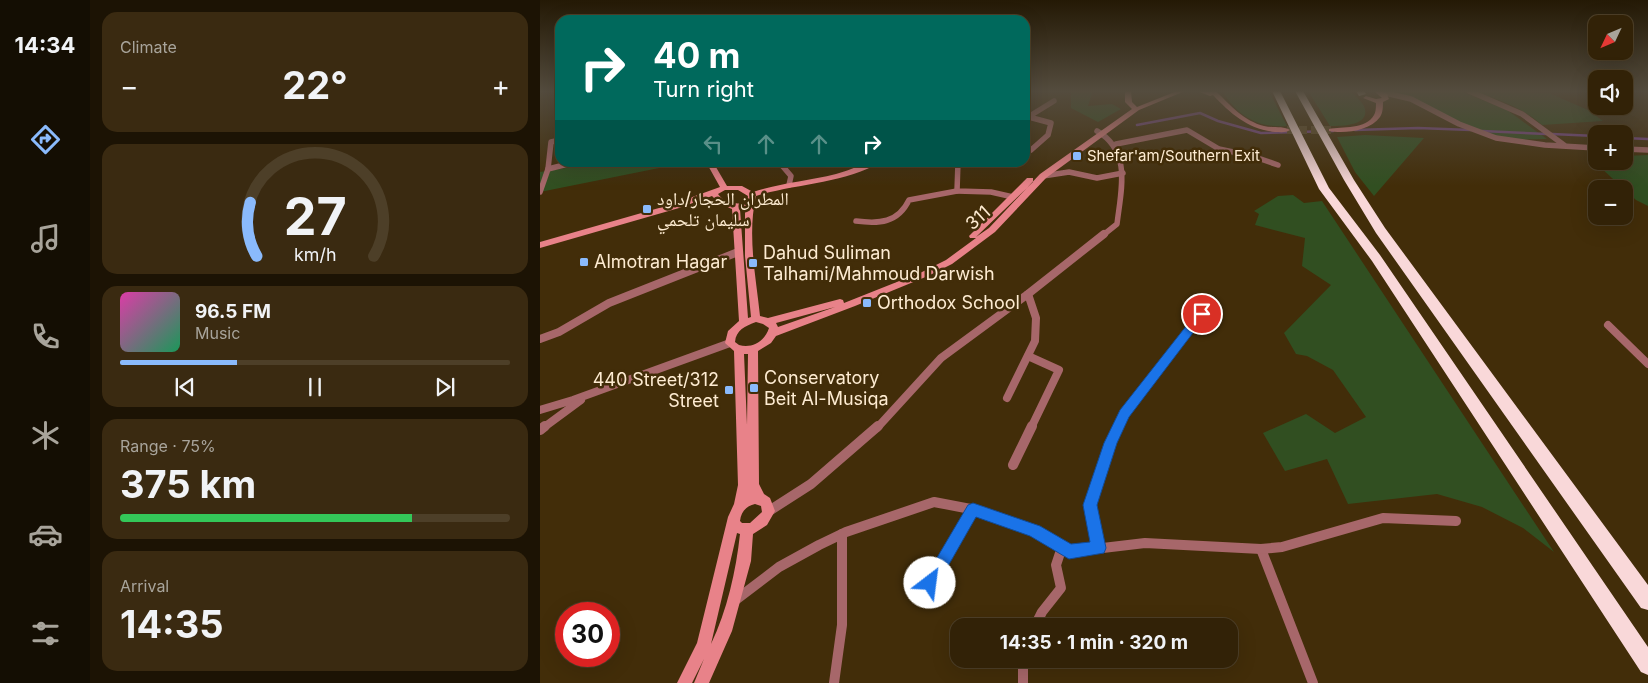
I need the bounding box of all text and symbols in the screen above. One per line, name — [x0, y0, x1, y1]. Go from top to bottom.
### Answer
north arrow — [1588, 15, 1632, 60]
map controls — [1588, 15, 1633, 225]
text: 14:34 — [15, 32, 75, 58]
text: 40 m — [653, 34, 741, 76]
icon: right — [570, 35, 635, 100]
text: Climate — [120, 37, 177, 57]
text: 22° — [282, 62, 348, 108]
text: − — [120, 69, 139, 103]
text: + — [491, 69, 510, 103]
button: sound — [1588, 70, 1633, 115]
text: Turn right — [653, 76, 754, 102]
icon: directions — [28, 122, 63, 157]
button: + — [1588, 125, 1633, 170]
icon: left — [699, 130, 727, 158]
icon: ahead — [752, 130, 780, 158]
icon: ahead — [805, 130, 833, 158]
icon: right — [858, 130, 886, 158]
place label: Shefar'am/Southern Exit — [1087, 146, 1260, 165]
marker: Shefar'am/Southern Exit — [1071, 150, 1083, 162]
button: − — [1588, 180, 1633, 225]
text: 27 — [284, 185, 347, 248]
place label: المطران الحجار/داود سليمان تلحمي — [657, 188, 789, 235]
street label: 311 — [961, 201, 994, 234]
marker: المطران الحجار/داود سليمان تلحمي — [641, 203, 653, 215]
icon: music — [28, 221, 63, 256]
place label: Dahud Suliman Talhami/Mahmoud Darwish — [763, 242, 995, 284]
text: km/h — [294, 244, 336, 265]
place label: Almotran Hagar — [594, 251, 727, 272]
marker: Almotran Hagar — [578, 256, 590, 268]
marker: Dahud Suliman Talhami/Mahmoud Darwish — [747, 257, 759, 269]
place label: Orthodox School — [877, 292, 1020, 313]
pin — [1181, 293, 1223, 335]
marker: Orthodox School — [861, 297, 873, 309]
text: 96.5 FM — [195, 300, 271, 323]
icon: arrive — [1188, 300, 1216, 328]
icon: phone — [28, 319, 63, 354]
text: Music — [195, 323, 240, 343]
place label: Conservatory Beit Al-Musiqa — [764, 367, 889, 409]
place label: 440 Street/312 Street — [593, 369, 719, 411]
icon: previous — [171, 373, 199, 401]
icon: pause — [301, 373, 329, 401]
icon: next — [431, 373, 459, 401]
marker: Conservatory Beit Al-Musiqa — [748, 382, 760, 394]
marker: 440 Street/312 Street — [723, 384, 735, 396]
icon: climate — [28, 418, 63, 453]
text: Range · 75% — [120, 436, 216, 456]
text: 375 km — [120, 461, 256, 507]
icon: car — [28, 517, 63, 552]
position arrow — [903, 556, 955, 608]
text: Arrival — [120, 576, 169, 596]
text: 14:35 — [120, 601, 224, 647]
speed limit sign: 30 — [555, 602, 620, 667]
icon: filters — [28, 616, 63, 651]
text: 14:35 · 1 min · 320 m — [1000, 631, 1188, 654]

